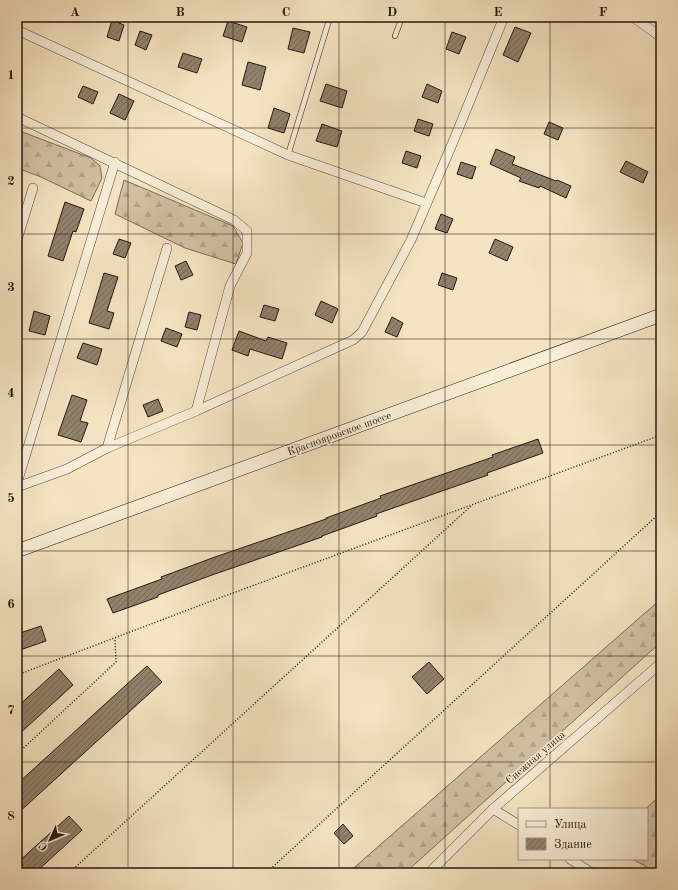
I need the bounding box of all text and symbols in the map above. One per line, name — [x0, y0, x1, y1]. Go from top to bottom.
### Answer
text: A — [70, 6, 80, 19]
text: B — [175, 6, 185, 19]
text: C — [282, 6, 290, 19]
text: D — [387, 6, 397, 19]
text: E — [494, 6, 503, 19]
text: F — [599, 6, 608, 19]
text: 1 — [7, 69, 15, 82]
text: 2 — [7, 175, 15, 188]
text: 3 — [7, 281, 15, 294]
text: 4 — [7, 387, 15, 400]
street label: Краснояровское шоссе — [286, 410, 393, 458]
text: 5 — [7, 492, 15, 505]
text: 6 — [7, 598, 15, 611]
text: 7 — [7, 704, 15, 717]
street label: Снежная улица — [504, 729, 568, 787]
legend — [518, 808, 648, 860]
text: 8 — [7, 810, 15, 823]
text: Улица — [554, 819, 587, 831]
north arrow — [30, 820, 70, 860]
text: С — [37, 839, 50, 852]
text: Здание — [554, 839, 592, 851]

